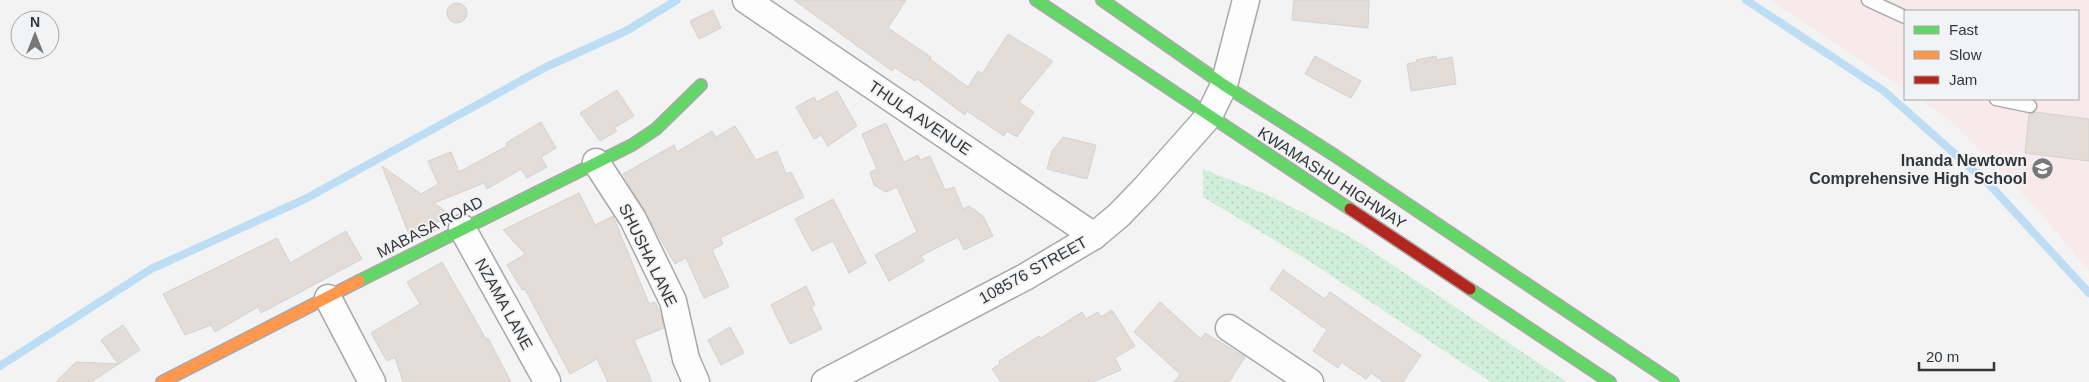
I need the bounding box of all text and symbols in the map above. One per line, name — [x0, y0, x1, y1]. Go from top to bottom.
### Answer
north arrow — [10, 10, 60, 60]
legend — [1904, 10, 2079, 100]
text: N — [30, 14, 40, 30]
text: Fast — [1949, 21, 1979, 38]
text: Slow — [1949, 46, 1982, 63]
text: Jam — [1949, 71, 1977, 88]
street label: THULA AVENUE — [866, 77, 974, 159]
street label: KWAMASHU HIGHWAY — [1255, 124, 1409, 232]
place label: Inanda Newtown Comprehensive High School — [1809, 152, 2027, 187]
school or university icon: Inanda Newtown Comprehensive High School — [2031, 157, 2055, 181]
street label: MABASA ROAD — [374, 193, 486, 261]
street label: SHUSHA LANE — [616, 201, 680, 309]
street label: 108576 STREET — [976, 233, 1090, 307]
street label: NZAMA LANE — [472, 256, 536, 352]
scale bar — [1919, 340, 1994, 372]
text: 20 m — [1926, 348, 1959, 365]

